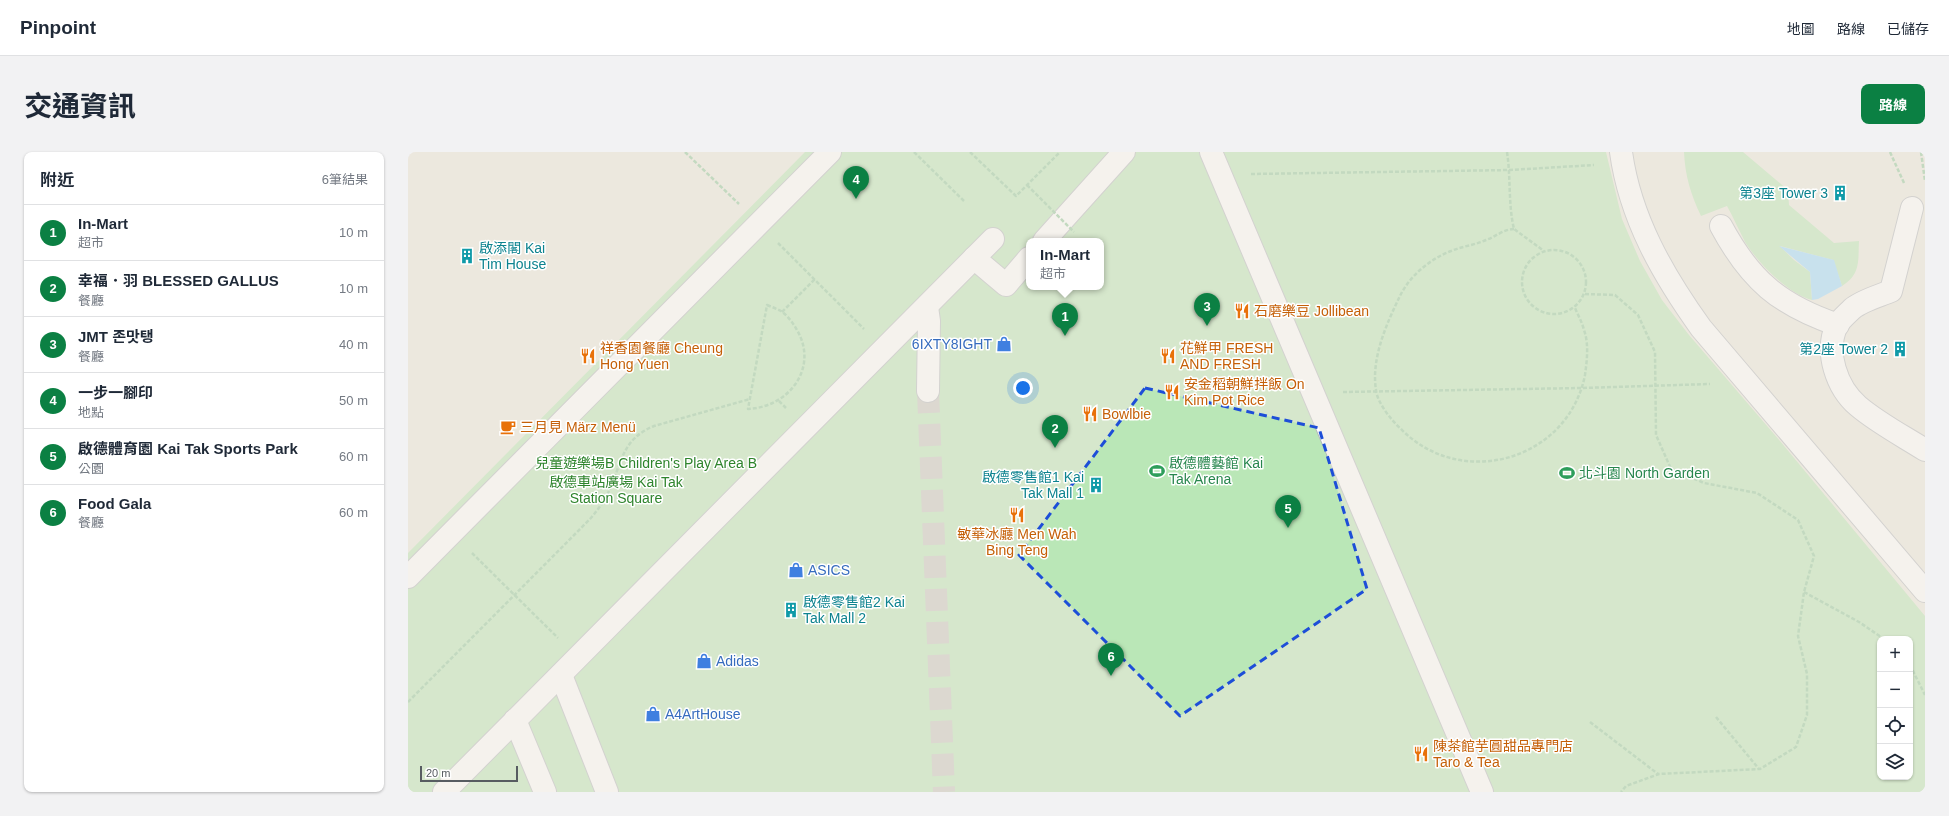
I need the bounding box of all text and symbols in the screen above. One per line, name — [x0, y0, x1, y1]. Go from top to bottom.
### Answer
text: Pinpoint — [20, 17, 96, 38]
text: 地圖 — [1787, 21, 1815, 37]
text: 路線 — [1837, 21, 1865, 37]
text: 已儲存 — [1887, 21, 1929, 37]
button: 路線 — [1861, 84, 1925, 124]
text: 交通資訊 — [24, 91, 136, 122]
pin: 4 — [843, 166, 869, 199]
text: 附近 — [40, 171, 74, 190]
text: 6筆結果 — [322, 172, 368, 187]
building icon: 第3座 Tower 3 — [1831, 184, 1849, 202]
place label: 第3座 Tower 3 — [1739, 185, 1828, 201]
text: In-Mart — [78, 215, 128, 232]
text: 1 — [49, 225, 57, 240]
text: 10 m — [339, 225, 368, 240]
text: 超市 — [78, 235, 104, 250]
popup — [1026, 238, 1104, 290]
place label: 啟添閣 Kai Tim House — [479, 240, 546, 272]
text: In-Mart — [1040, 246, 1090, 263]
building icon: 啟添閣 Kai Tim House — [458, 247, 476, 265]
text: 超市 — [1040, 266, 1066, 281]
text: 幸福．羽 BLESSED GALLUS — [78, 272, 279, 289]
text: 2 — [49, 281, 57, 296]
text: 10 m — [339, 281, 368, 296]
text: 餐廳 — [78, 293, 104, 308]
pin: 3 — [1194, 293, 1220, 326]
restaurant icon: 石磨樂豆 Jollibean — [1233, 302, 1251, 320]
pin: 1 — [1052, 303, 1078, 336]
place label: 石磨樂豆 Jollibean — [1254, 303, 1369, 319]
text: JMT 존맛탱 — [78, 328, 154, 345]
shop icon: 6IXTY8IGHT — [995, 335, 1013, 353]
place label: 6IXTY8IGHT — [912, 336, 992, 352]
text: 3 — [49, 337, 57, 352]
text: 40 m — [339, 337, 368, 352]
place label: 祥香園餐廳 Cheung Hong Yuen — [600, 340, 723, 372]
place label: 花鮮甲 FRESH AND FRESH — [1180, 340, 1273, 372]
building icon: 第2座 Tower 2 — [1891, 340, 1909, 358]
place label: 第2座 Tower 2 — [1799, 341, 1888, 357]
restaurant icon: 祥香園餐廳 Cheung Hong Yuen — [579, 347, 597, 365]
restaurant icon: 花鮮甲 FRESH AND FRESH — [1159, 347, 1177, 365]
text: 餐廳 — [78, 349, 104, 364]
place label: 安金稻朝鮮拌飯 On Kim Pot Rice — [1184, 376, 1305, 408]
your location — [1013, 378, 1033, 398]
restaurant icon: 安金稻朝鮮拌飯 On Kim Pot Rice — [1163, 383, 1181, 401]
text: 一步一腳印 — [78, 384, 153, 401]
text: 4 — [49, 393, 57, 408]
text: 50 m — [339, 393, 368, 408]
text: 地點 — [78, 405, 104, 420]
restaurant icon: Bowlbie — [1081, 405, 1099, 423]
place label: Bowlbie — [1102, 406, 1151, 422]
pin: 2 — [1042, 415, 1068, 448]
cafe icon: 三月見 März Menü — [499, 418, 517, 436]
place label: 三月見 März Menü — [520, 419, 636, 435]
text: 啟德體育園 Kai Tak Sports Park — [78, 440, 298, 457]
text: 5 — [49, 449, 57, 464]
text: 60 m — [339, 449, 368, 464]
park label: 兒童遊樂場B Children's Play Area B — [535, 455, 757, 471]
place label: 啟德體藝館 Kai Tak Arena — [1169, 455, 1263, 487]
text: 公園 — [78, 461, 104, 476]
sports icon: 啟德體藝館 Kai Tak Arena — [1148, 462, 1166, 480]
sports icon: 北斗園 North Garden — [1558, 464, 1576, 482]
place label: 北斗園 North Garden — [1579, 465, 1710, 481]
place label: 啟德零售館1 Kai Tak Mall 1 — [982, 469, 1084, 501]
park label: 啟德車站廣場 Kai Tak Station Square — [549, 474, 684, 506]
building icon: 啟德零售館1 Kai Tak Mall 1 — [1087, 476, 1105, 494]
text: Food Gala — [78, 495, 151, 512]
pin: 5 — [1275, 495, 1301, 528]
text: 6 — [49, 505, 57, 520]
text: 60 m — [339, 505, 368, 520]
restaurant icon: 敏華冰廳 Men Wah Bing Teng — [1008, 506, 1026, 524]
text: 餐廳 — [78, 515, 104, 530]
place label: 敏華冰廳 Men Wah Bing Teng — [957, 526, 1077, 558]
shop icon: ASICS — [787, 561, 805, 579]
place label: ASICS — [808, 562, 850, 578]
place label: 啟德零售館2 Kai Tak Mall 2 — [803, 594, 905, 626]
building icon: 啟德零售館2 Kai Tak Mall 2 — [782, 601, 800, 619]
map controls — [1877, 636, 1913, 780]
button: + — [1877, 636, 1913, 672]
pin: 6 — [1098, 643, 1124, 676]
shop icon: Adidas — [695, 652, 713, 670]
place label: Adidas — [716, 653, 759, 669]
button: − — [1877, 672, 1913, 708]
shop icon: A4ArtHouse — [644, 705, 662, 723]
place label: A4ArtHouse — [665, 706, 741, 722]
button: locate — [1877, 708, 1913, 744]
place label: 陳茶館芋圓甜品專門店 Taro & Tea — [1433, 738, 1573, 770]
button: layers — [1877, 744, 1913, 780]
restaurant icon: 陳茶館芋圓甜品專門店 Taro & Tea — [1412, 745, 1430, 763]
scale bar — [420, 764, 518, 783]
text: 20 m — [426, 767, 450, 779]

